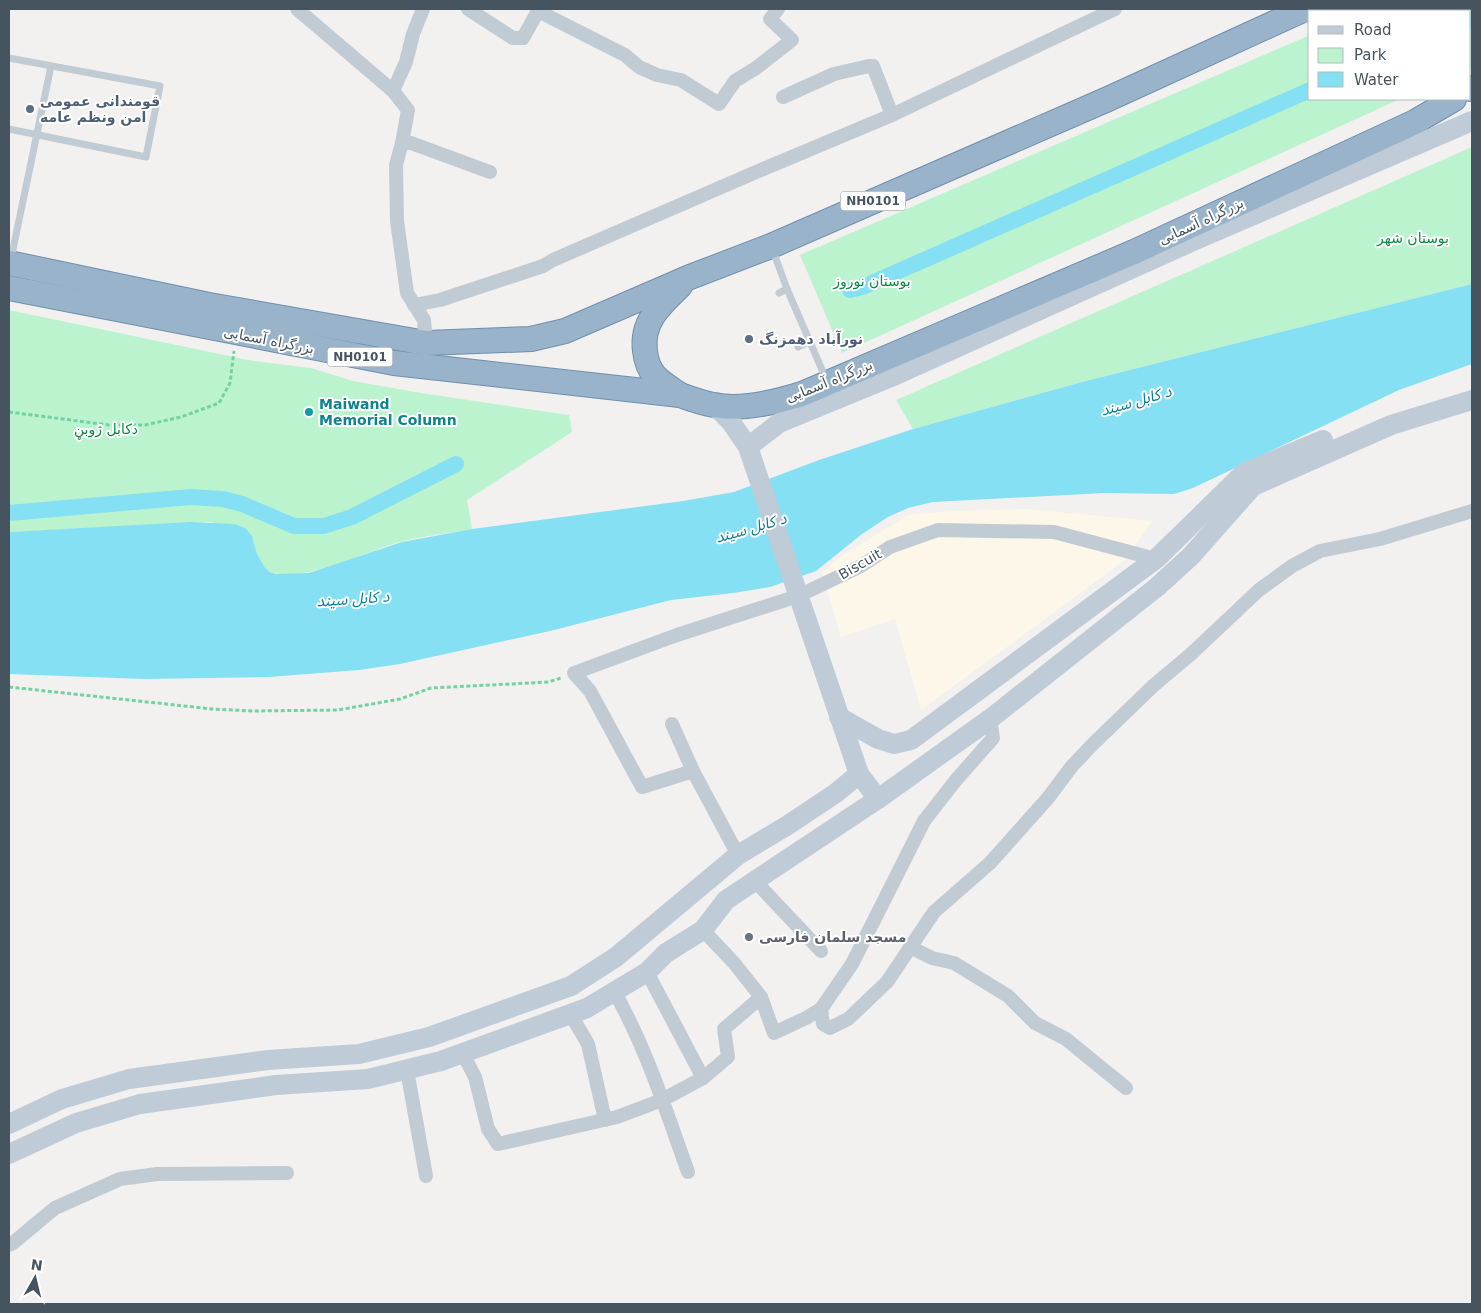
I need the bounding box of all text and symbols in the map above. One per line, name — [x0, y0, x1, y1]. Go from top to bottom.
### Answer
legend — [1308, 10, 1471, 100]
text: Road — [1354, 21, 1392, 39]
text: Park — [1354, 46, 1387, 64]
text: Water — [1354, 71, 1399, 89]
place label: قومندانی عمومی امن ونظم عامه — [40, 93, 160, 126]
marker: قومندانی عمومی امن ونظم عامه — [24, 103, 36, 115]
road number: NH0101 — [840, 192, 906, 210]
street label: بزرگراه آسمایی — [1156, 194, 1246, 249]
park label: بوستان شهر — [1376, 230, 1449, 247]
park label: بوستان نوروز — [832, 273, 911, 290]
street label: بزرگراه آسمایی — [222, 323, 316, 358]
place label: نورآباد دهمزنگ — [759, 330, 863, 348]
marker: نورآباد دهمزنگ — [743, 333, 755, 345]
road number: NH0101 — [328, 348, 392, 367]
street label: بزرگراه آسمایی — [783, 356, 875, 407]
water label: د کابل سيند — [1099, 382, 1174, 420]
place label: Maiwand Memorial Column — [319, 396, 457, 428]
marker: Maiwand Memorial Column — [303, 406, 315, 418]
park label: دکابل ژوبڼ — [74, 421, 138, 440]
water label: د کابل سيند — [714, 509, 789, 547]
street label: Biscuit — [836, 545, 885, 583]
water label: د کابل سيند — [316, 587, 391, 611]
place label: مسجد سلمان فارسی — [759, 929, 906, 945]
marker: مسجد سلمان فارسی — [743, 931, 755, 943]
north arrow — [10, 1253, 60, 1303]
text: N — [30, 1256, 44, 1274]

